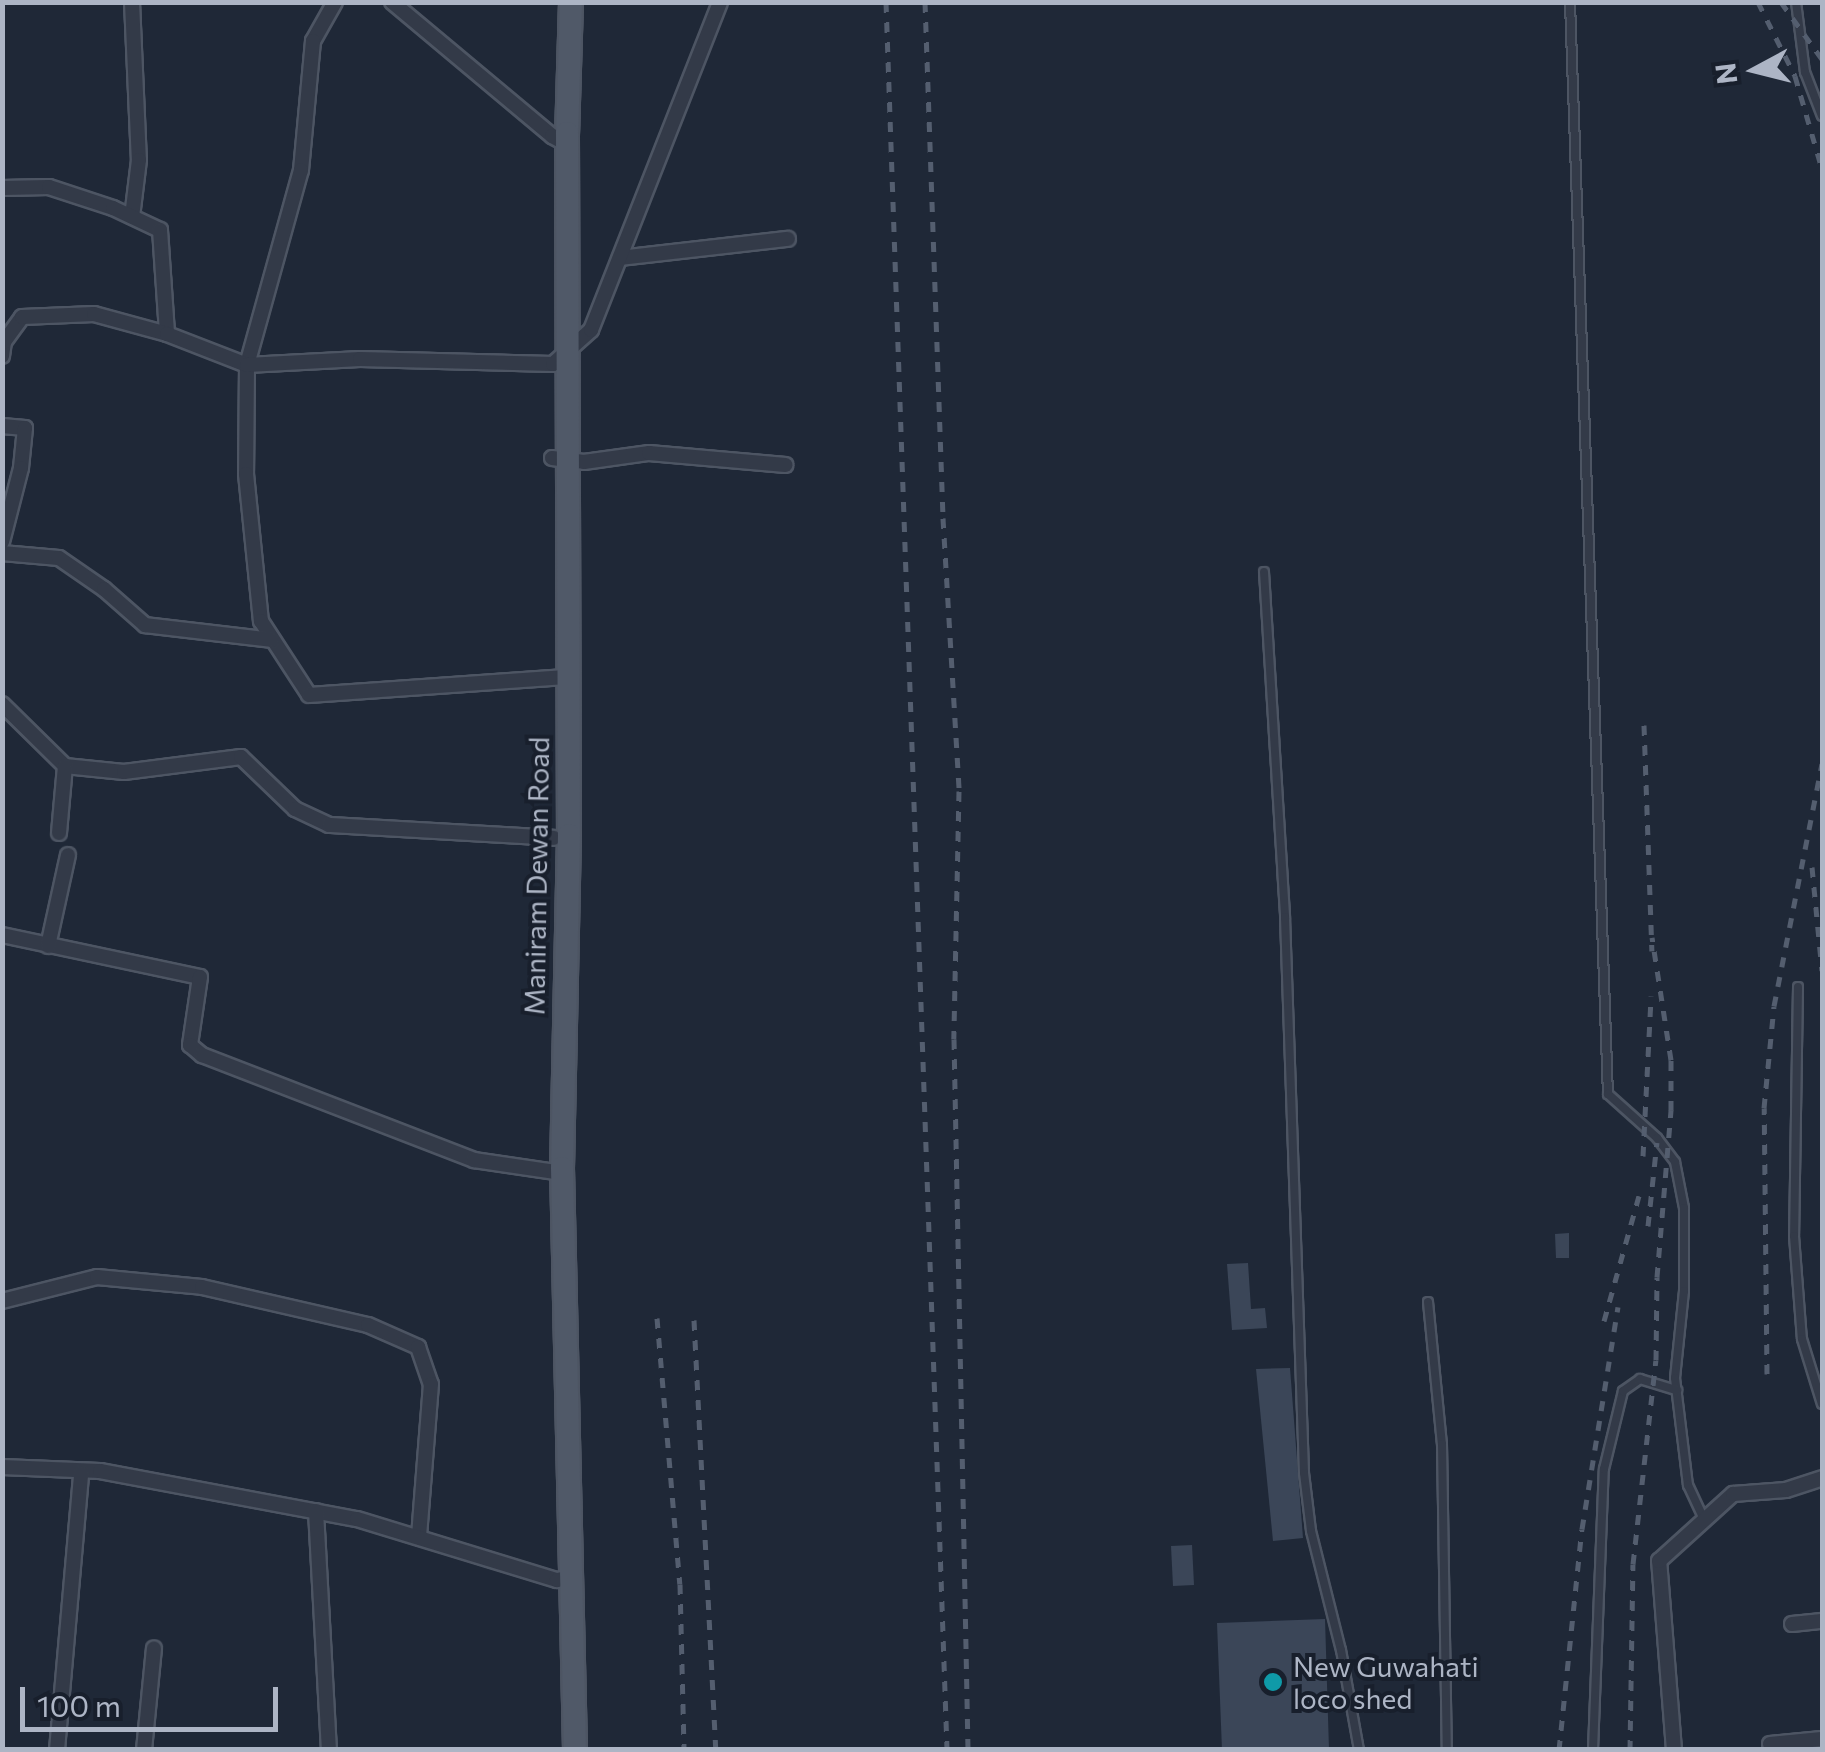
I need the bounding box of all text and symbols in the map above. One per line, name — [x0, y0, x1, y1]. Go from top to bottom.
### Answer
north arrow — [1705, 20, 1805, 120]
text: N — [1707, 61, 1743, 86]
street label: Maniram Dewan Road — [517, 737, 555, 1015]
place label: New Guwahati loco shed — [1293, 1649, 1479, 1715]
scale bar — [25, 1667, 282, 1729]
marker: New Guwahati loco shed — [1262, 1671, 1284, 1693]
text: 100 m — [37, 1686, 121, 1723]

